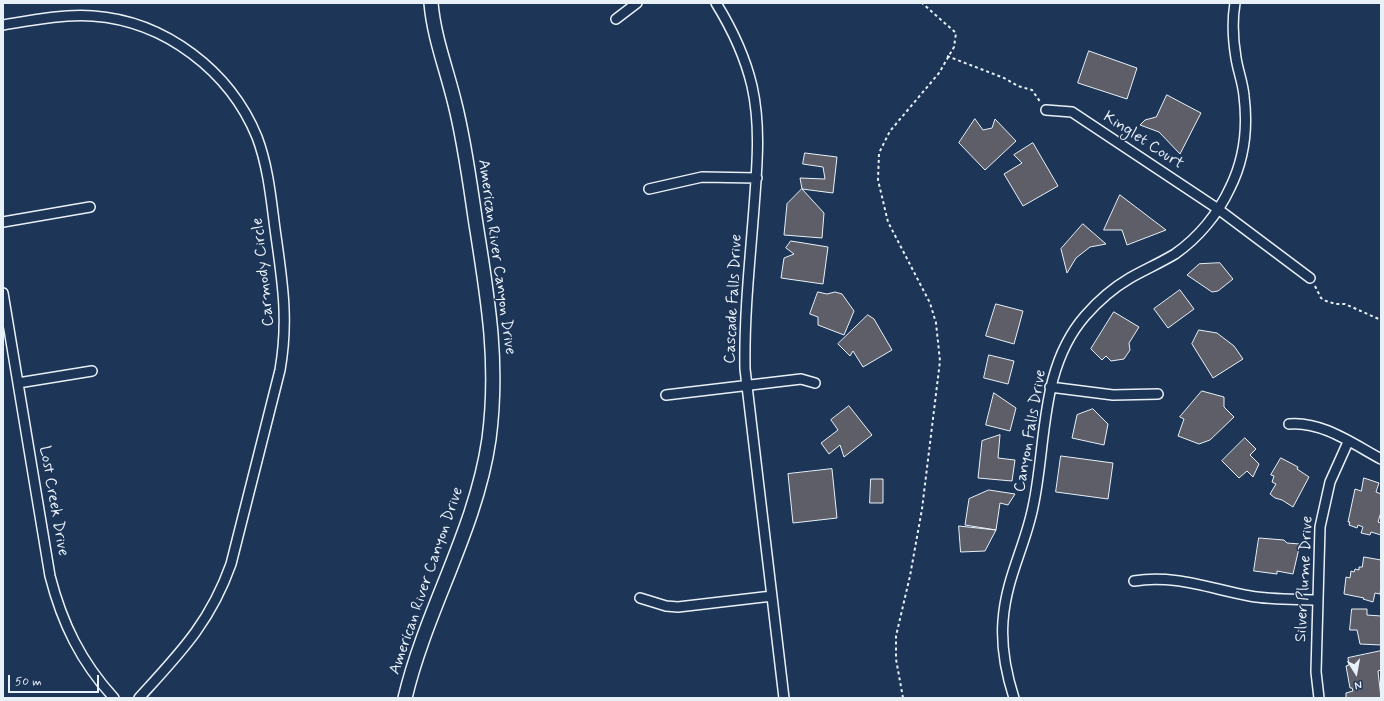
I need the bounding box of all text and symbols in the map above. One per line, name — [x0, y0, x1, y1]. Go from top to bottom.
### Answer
street label: Kinglet Court — [1099, 108, 1187, 174]
street label: American River Canyon Drive — [473, 158, 519, 356]
street label: Carmody Circle — [249, 217, 279, 327]
street label: Cascade Falls Drive — [721, 234, 747, 364]
street label: Canyon Falls Drive — [1011, 368, 1051, 494]
street label: Lost Creek Drive — [34, 444, 72, 558]
street label: American River Canyon Drive — [386, 485, 468, 677]
street label: Silver Plume Drive — [1292, 515, 1318, 643]
north arrow — [1336, 653, 1376, 693]
scale bar — [10, 667, 101, 693]
text: 50 m — [15, 674, 42, 690]
text: N — [1353, 677, 1363, 692]

